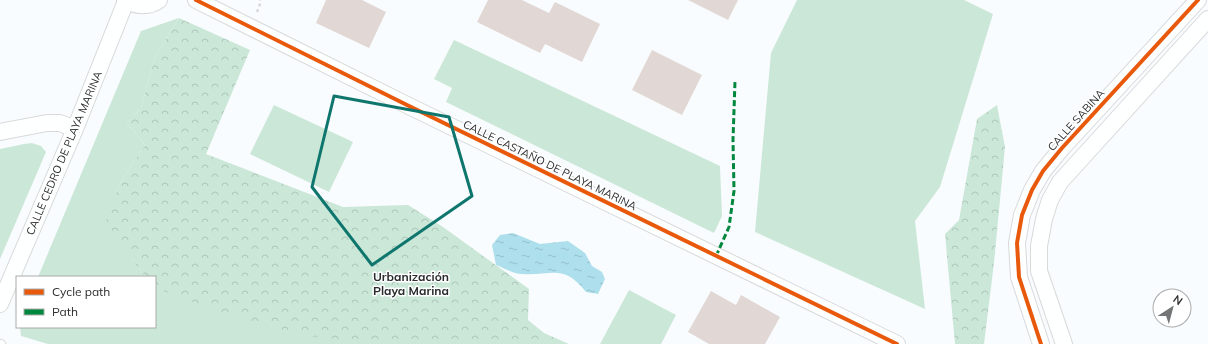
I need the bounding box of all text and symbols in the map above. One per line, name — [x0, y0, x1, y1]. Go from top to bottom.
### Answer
street label: CALLE CEDRO DE PLAYA MARINA — [23, 69, 105, 237]
street label: CALLE SABINA — [1045, 86, 1107, 154]
street label: CALLE CASTAÑO DE PLAYA MARINA — [461, 117, 639, 213]
district label: Urbanización Playa Marina — [373, 269, 449, 298]
legend — [16, 276, 156, 328]
text: Cycle path — [52, 284, 110, 299]
north arrow — [1152, 288, 1192, 328]
text: N — [1170, 292, 1185, 308]
text: Path — [52, 304, 78, 319]

